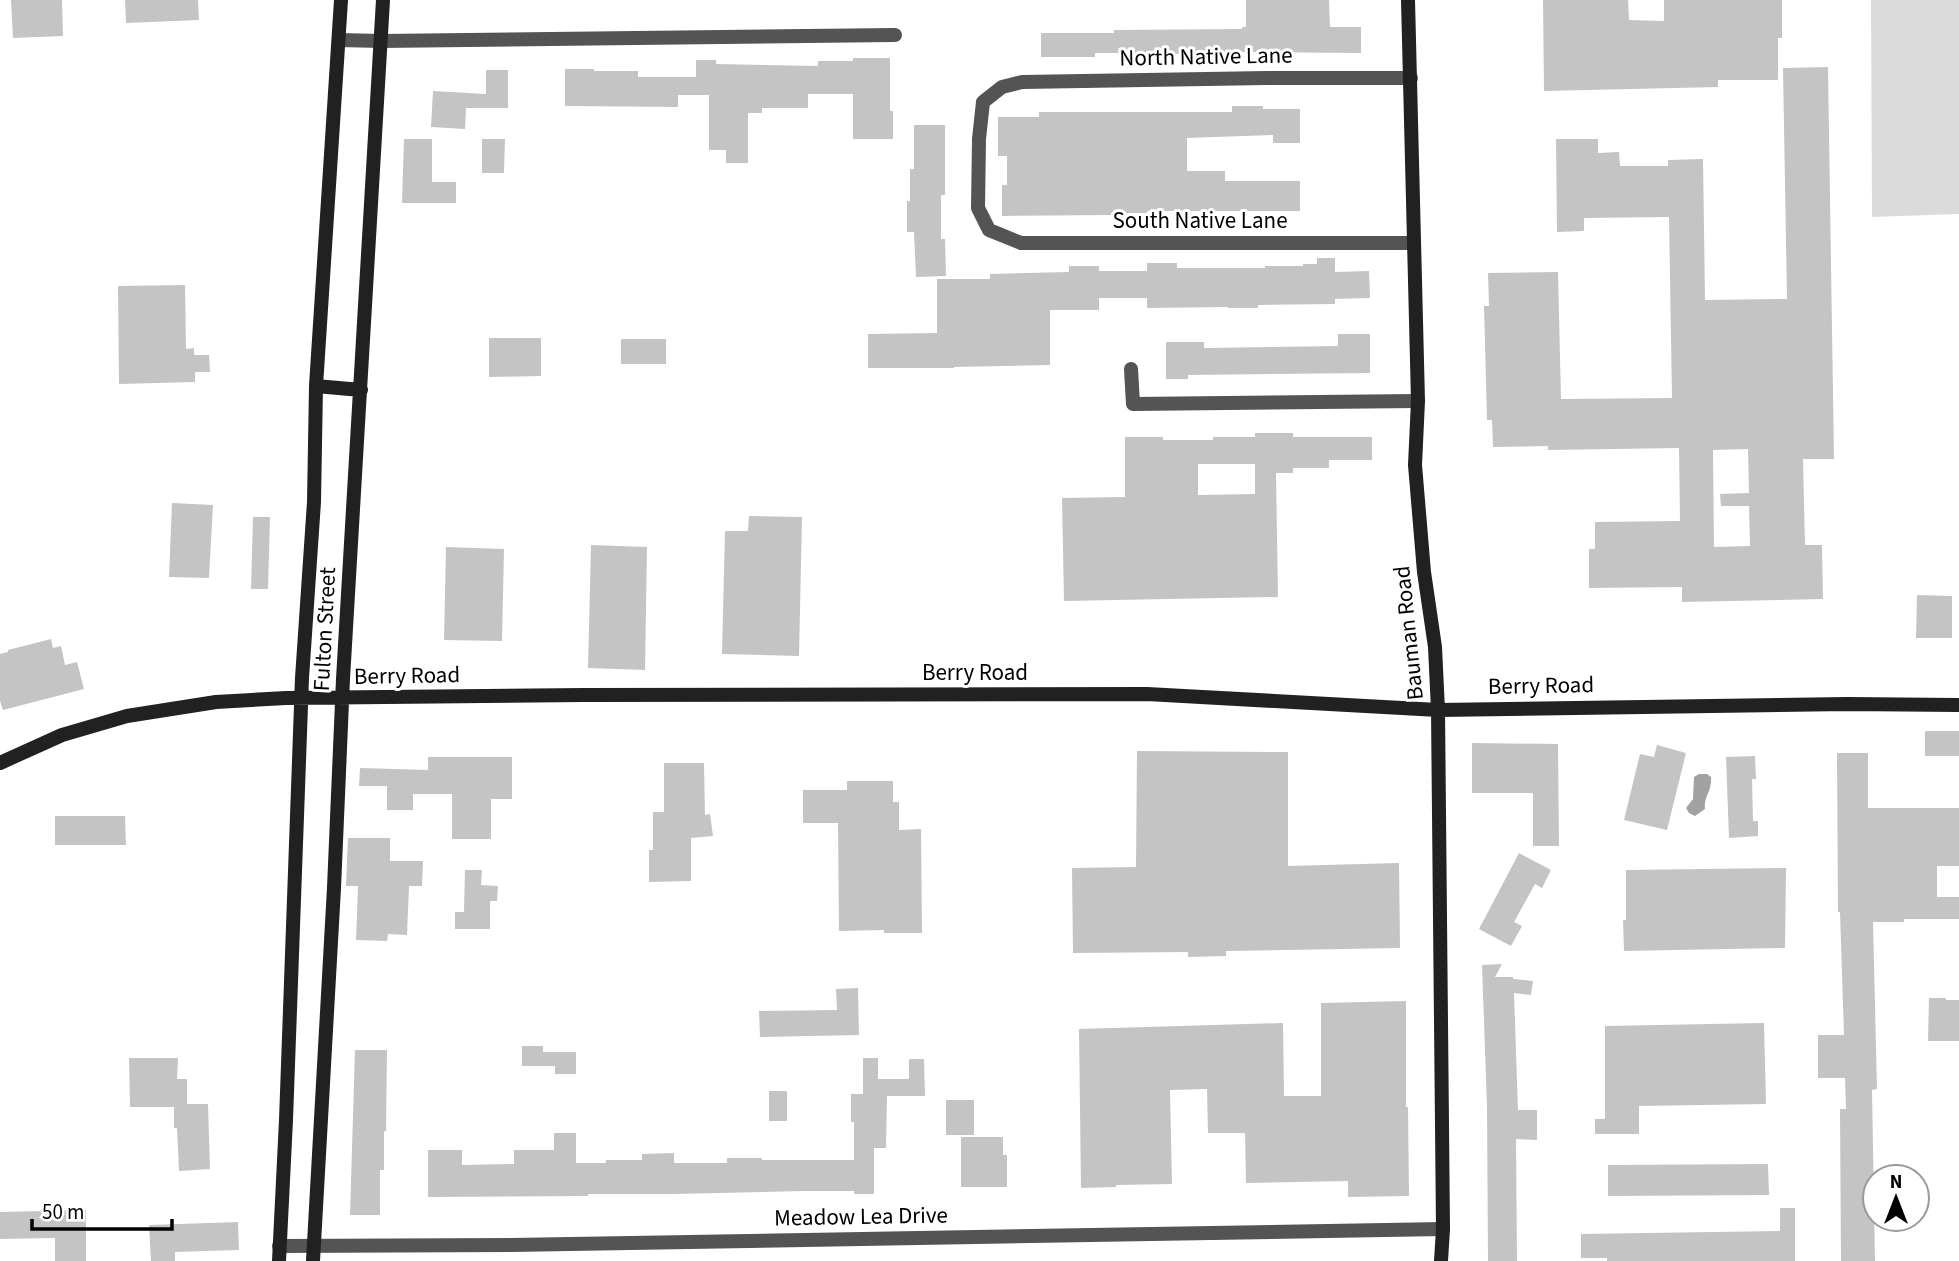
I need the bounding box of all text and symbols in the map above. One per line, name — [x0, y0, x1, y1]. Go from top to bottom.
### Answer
street label: North Native Lane — [1119, 38, 1293, 75]
street label: South Native Lane — [1112, 204, 1288, 237]
street label: Bauman Road — [1385, 564, 1432, 702]
street label: Fulton Street — [305, 566, 344, 692]
street label: Berry Road — [922, 656, 1028, 689]
street label: Berry Road — [354, 658, 460, 693]
street label: Berry Road — [1488, 668, 1594, 703]
north arrow — [1861, 1163, 1931, 1233]
text: N — [1890, 1169, 1902, 1196]
scale bar — [32, 1188, 172, 1232]
text: 50 m — [42, 1197, 84, 1227]
street label: Meadow Lea Drive — [774, 1198, 948, 1235]

